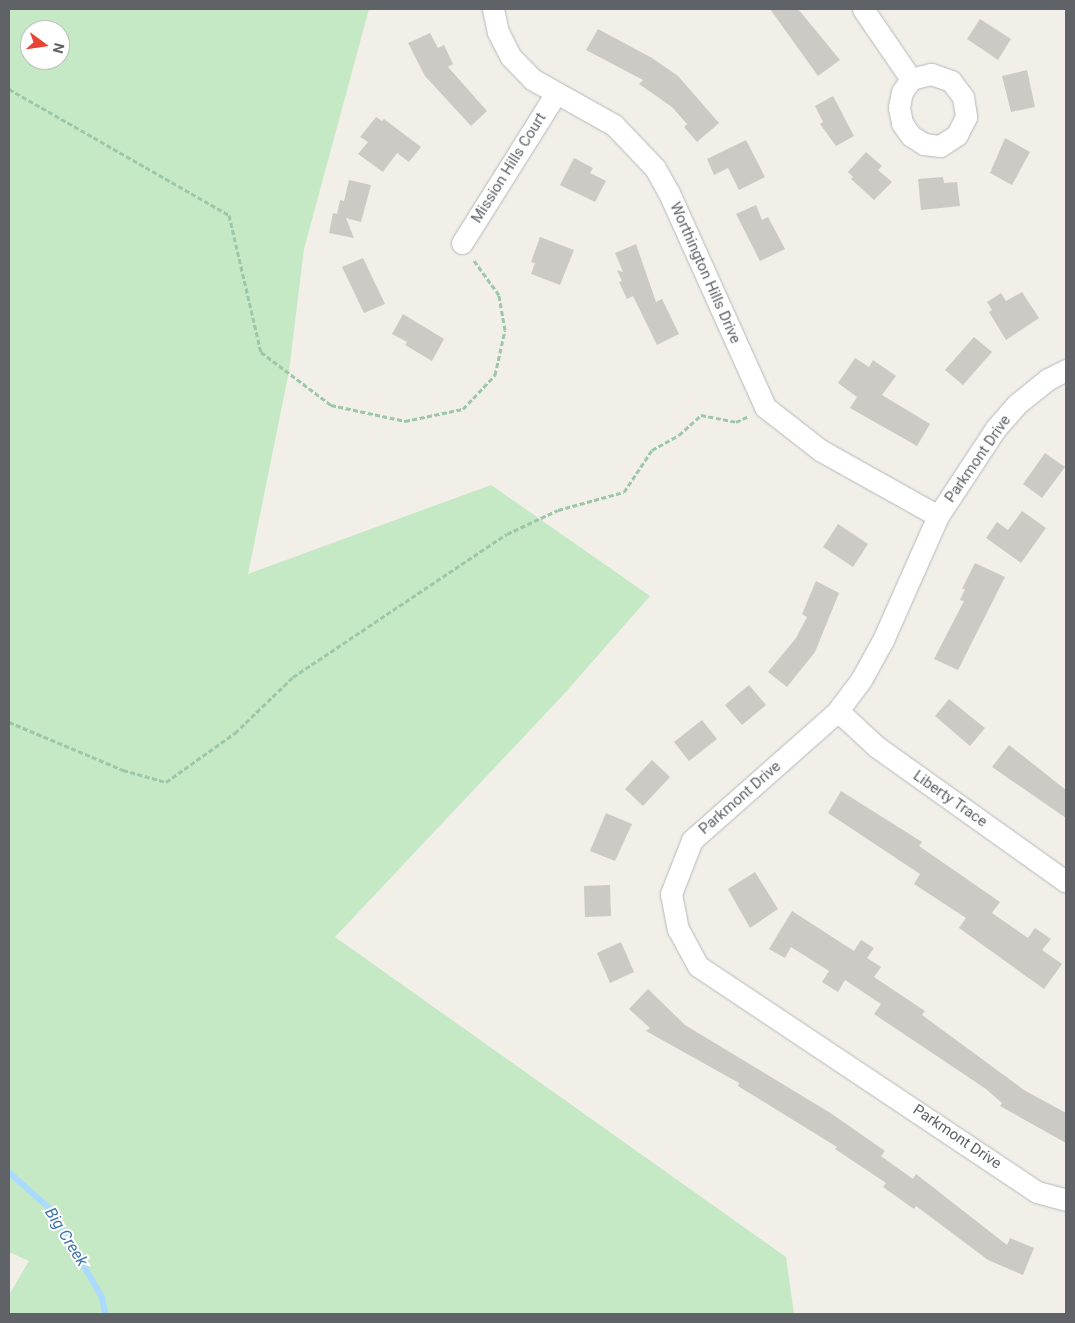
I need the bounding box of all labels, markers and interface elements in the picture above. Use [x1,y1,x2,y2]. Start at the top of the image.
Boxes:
north arrow [20,20,70,70]
text: N [50,42,68,55]
street label: Mission Hills Court [468,110,550,226]
street label: Worthington Hills Drive [666,200,744,346]
street label: Parkmont Drive [941,412,1015,506]
street label: Parkmont Drive [695,758,785,838]
street label: Liberty Trace [909,767,991,831]
street label: Parkmont Drive [909,1101,1005,1173]
water label: Big Creek [40,1204,92,1270]

